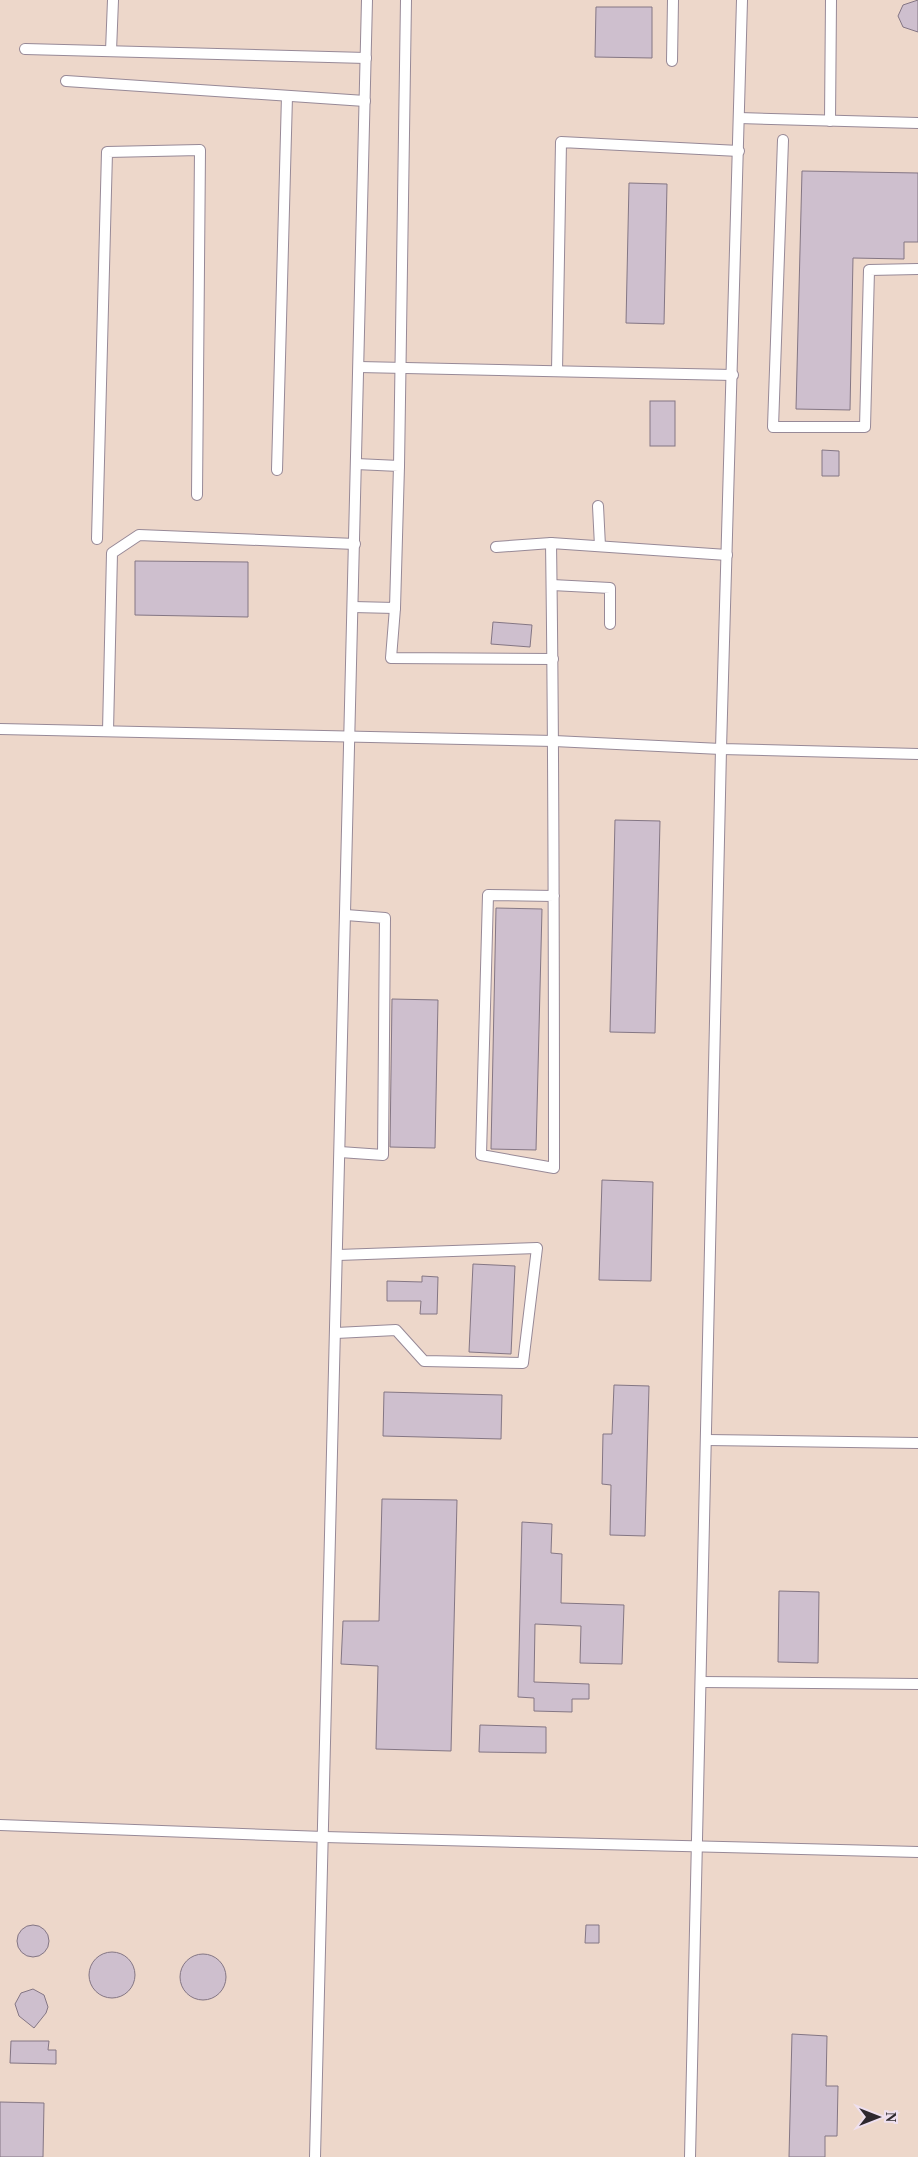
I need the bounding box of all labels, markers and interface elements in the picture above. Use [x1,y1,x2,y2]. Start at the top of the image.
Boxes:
north arrow [853,2092,903,2142]
text: N [883,2112,898,2122]

